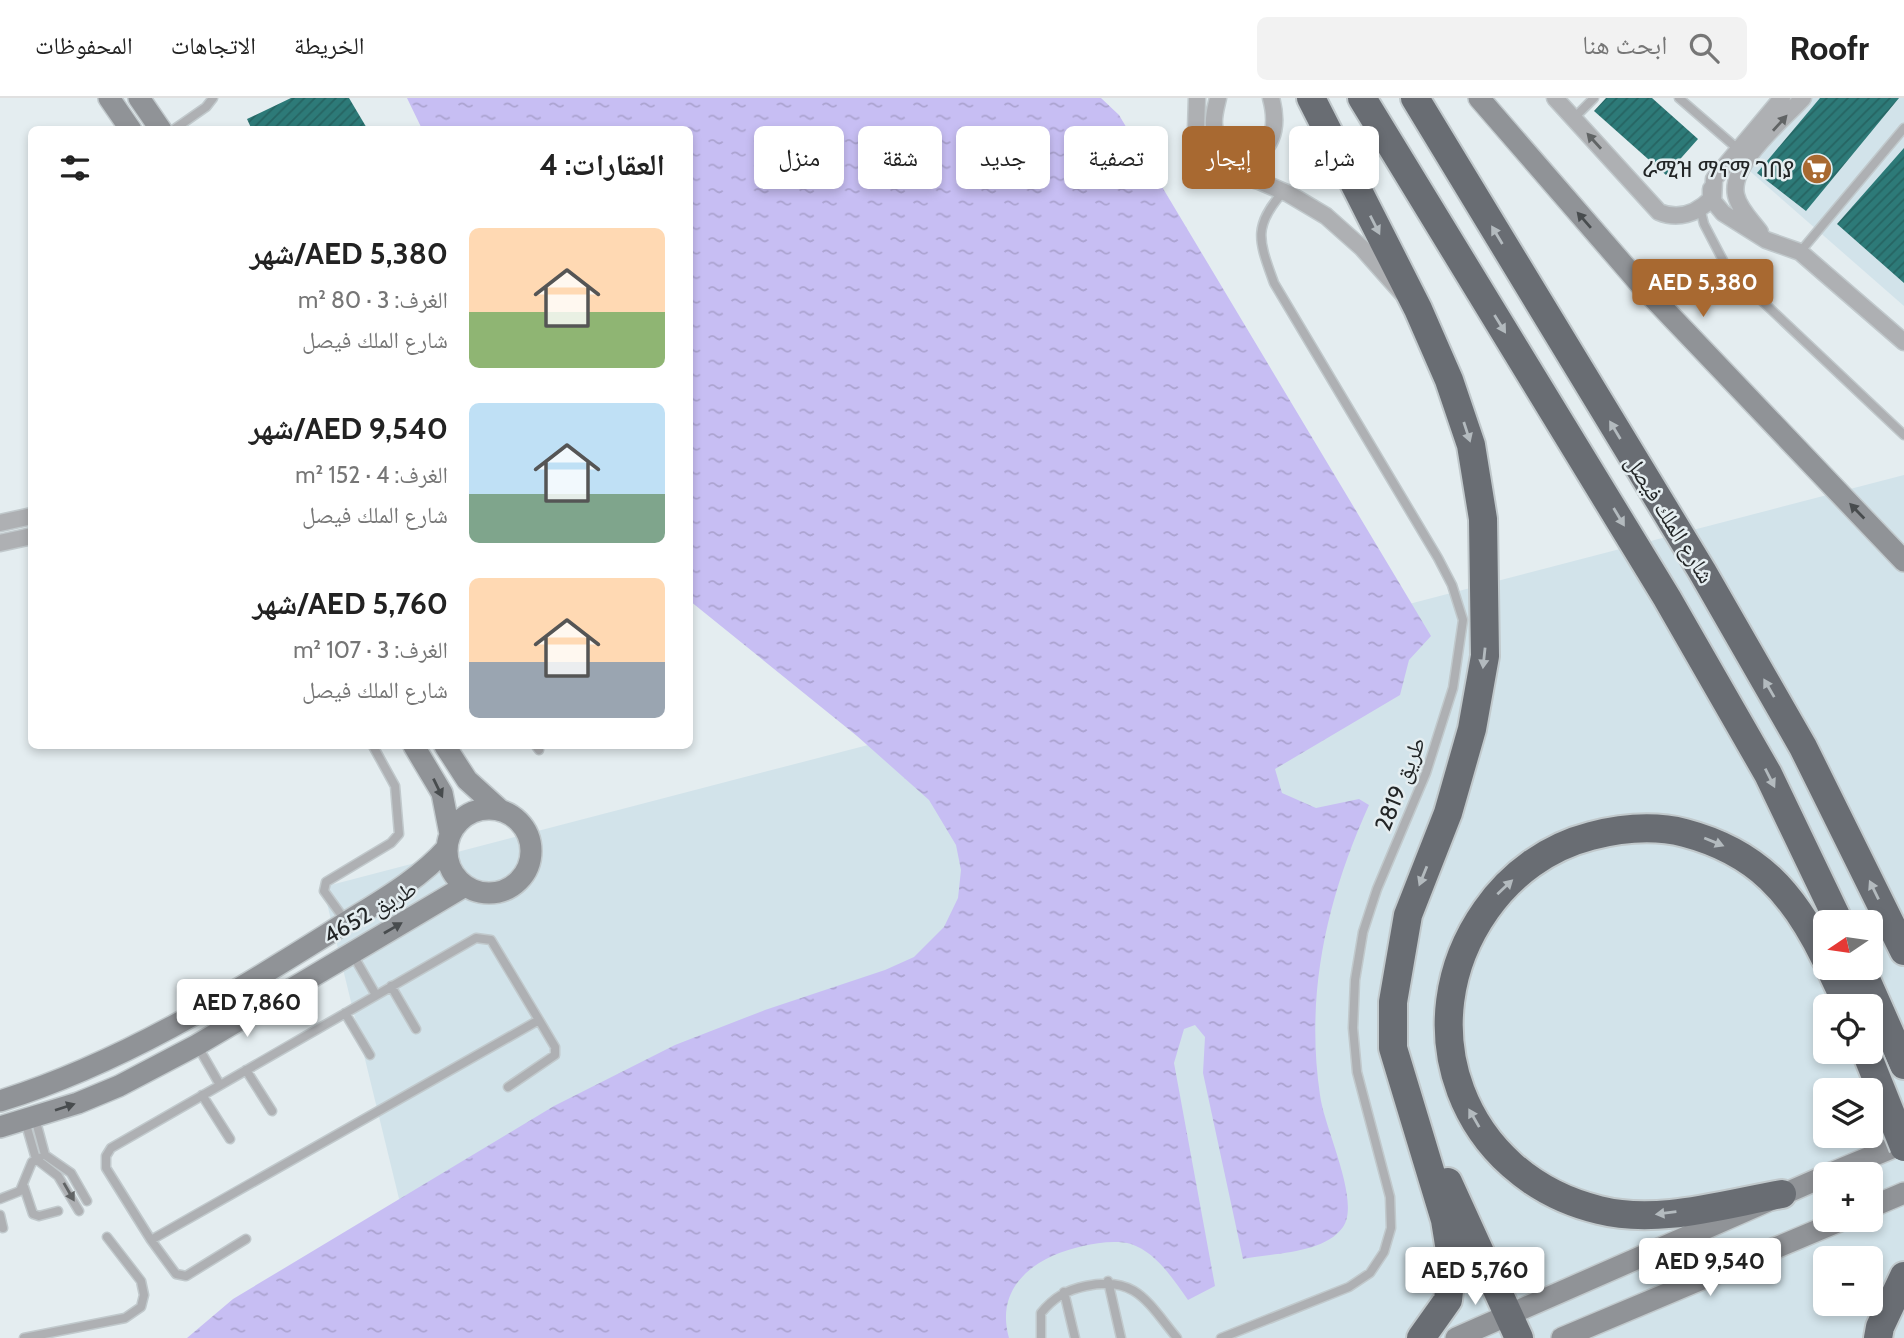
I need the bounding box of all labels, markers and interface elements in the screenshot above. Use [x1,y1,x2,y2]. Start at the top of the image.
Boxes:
search box [1257,17,1747,80]
text: Roofr [1789,28,1869,68]
text: ابحث هنا [1582,29,1667,61]
icon: search [1685,29,1723,67]
text: المحفوظات [35,31,133,60]
text: الاتجاهات [171,31,256,60]
text: الخريطة [294,31,365,60]
one-way arrow [1771,115,1787,132]
chip: منزل [754,126,844,189]
chip: شقة [858,126,942,189]
chip: جديد [956,126,1050,189]
chip: تصفية [1064,126,1168,189]
chip: إيجار [1182,126,1275,189]
chip: شراء [1289,126,1379,189]
one-way arrow [1587,133,1603,150]
text: العقارات: 4 [539,146,665,183]
icon: filters [56,149,94,187]
supermarket icon: ራሚዝ ማናማ ገበያ [1800,152,1834,186]
place label: ራሚዝ ማናማ ገበያ [1642,155,1794,183]
one-way arrow [1576,211,1592,229]
one-way arrow [1369,215,1380,235]
one-way arrow [1491,225,1503,244]
text: AED 5,380/شهر [250,235,448,272]
icon: home [525,256,609,340]
pin: AED 5,380 [1623,260,1783,319]
text: AED 5,380 [1648,268,1758,296]
text: الغرف: 3 · 80 m² [298,286,448,314]
one-way arrow [1493,314,1506,333]
text: شارع الملك فيصل [302,326,448,354]
text: AED 9,540/شهر [249,410,448,447]
one-way arrow [1608,420,1621,439]
one-way arrow [1462,422,1472,443]
icon: home [525,431,609,515]
street label: شارع الملك فيصل [1619,450,1721,589]
text: الغرف: 4 · 152 m² [295,461,448,489]
text: شارع الملك فيصل [302,501,448,529]
one-way arrow [1849,503,1865,520]
one-way arrow [1613,508,1625,527]
text: AED 5,760/شهر [253,585,448,622]
icon: home [525,606,609,690]
text: الغرف: 3 · 107 m² [293,636,448,664]
one-way arrow [1478,647,1489,669]
text: شارع الملك فيصل [302,676,448,704]
one-way arrow [1763,678,1776,697]
street label: طريق 2819 [1368,733,1432,835]
one-way arrow [1764,768,1775,788]
one-way arrow [432,777,444,798]
one-way arrow [1703,837,1724,848]
one-way arrow [1417,866,1428,887]
street label: طريق 4652 [318,874,422,950]
one-way arrow [1496,879,1514,895]
one-way arrow [1868,880,1879,900]
north arrow [1813,910,1883,980]
map controls [1813,910,1883,1316]
one-way arrow [384,922,403,934]
pin: AED 7,860 [167,979,327,1039]
text: AED 7,860 [193,988,301,1016]
button: locate [1813,994,1883,1064]
button: layers [1813,1078,1883,1148]
one-way arrow [55,1101,76,1112]
one-way arrow [1468,1109,1480,1128]
button: + [1813,1162,1883,1232]
one-way arrow [63,1183,75,1202]
one-way arrow [1655,1208,1677,1219]
pin: AED 9,540 [1630,1238,1790,1298]
button: − [1813,1246,1883,1316]
text: AED 9,540 [1655,1247,1765,1275]
pin: AED 5,760 [1395,1248,1555,1307]
text: AED 5,760 [1421,1256,1529,1284]

